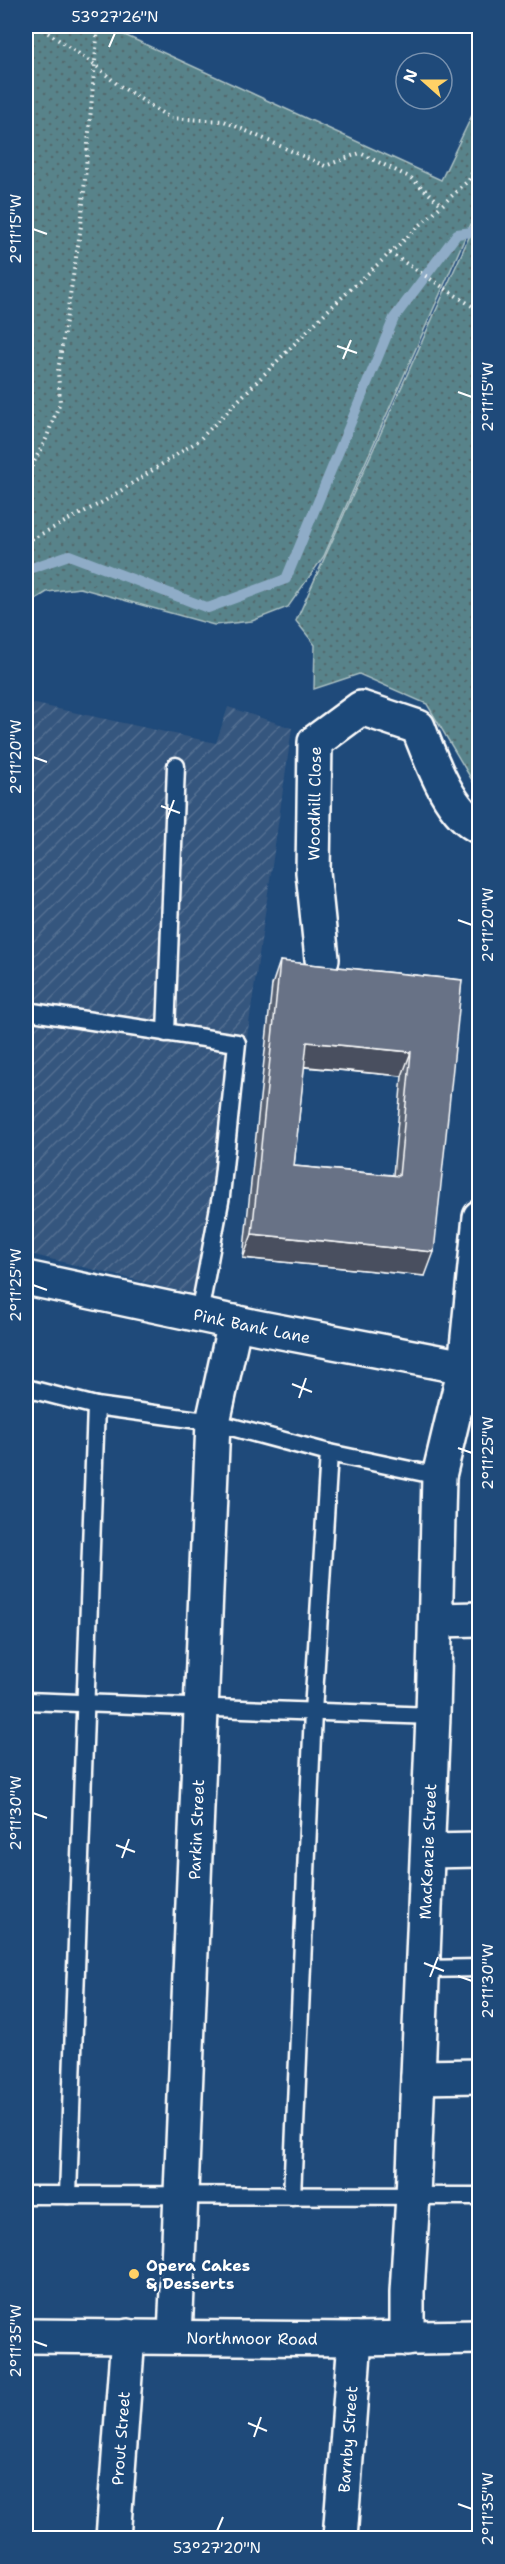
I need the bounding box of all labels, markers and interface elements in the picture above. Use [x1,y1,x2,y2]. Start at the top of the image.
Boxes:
text: 53°27'26"N [72,7,158,27]
north arrow [394,51,454,111]
text: N [398,66,423,85]
text: 2°11'15"W [6,194,26,264]
text: 2°11'15"W [478,362,498,432]
text: 2°11'20"W [6,719,26,795]
street label: Woodhill Close [303,746,325,861]
text: 2°11'20"W [478,887,498,963]
text: 2°11'25"W [6,1248,26,1322]
street label: Pink Bank Lane [192,1303,312,1348]
text: 2°11'25"W [478,1416,498,1490]
text: 2°11'30"W [6,1775,26,1851]
street label: Parkin Street [184,1779,209,1880]
street label: MacKenzie Street [414,1783,441,1920]
text: 2°11'30"W [478,1943,498,2019]
place label: Opera Cakes & Desserts [146,2255,250,2294]
marker: Opera Cakes & Desserts [127,2267,141,2281]
text: 2°11'35"W [6,2304,26,2378]
street label: Northmoor Road [186,2327,318,2349]
street label: Barnby Street [333,2385,362,2493]
street label: Prout Street [106,2391,134,2486]
text: 2°11'35"W [478,2472,498,2546]
text: 53°27'20"N [173,2538,261,2558]

